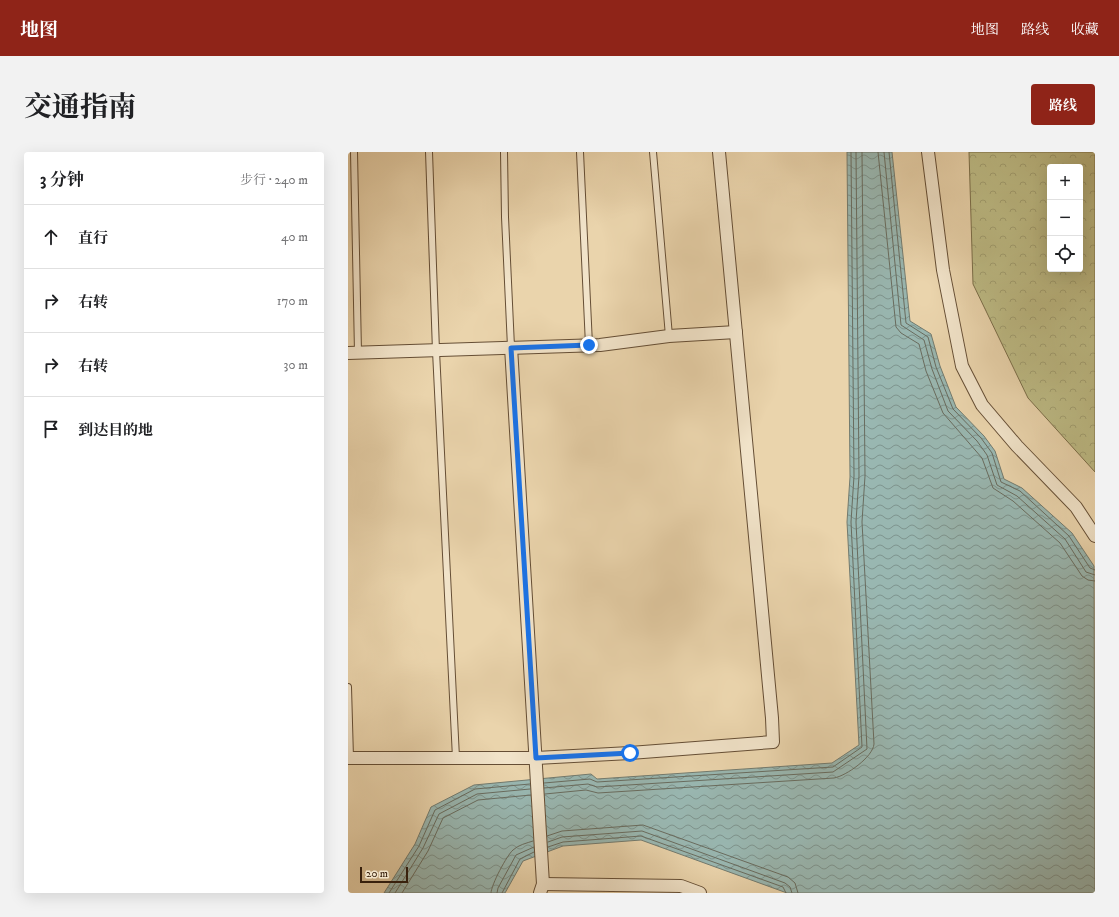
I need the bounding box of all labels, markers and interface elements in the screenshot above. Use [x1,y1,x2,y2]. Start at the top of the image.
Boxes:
text: 地图 [20,19,58,42]
text: 地图 [971,21,999,39]
text: 路线 [1021,21,1049,39]
text: 收藏 [1071,21,1099,39]
button: 路线 [1031,84,1095,125]
text: 交通指南 [24,90,136,125]
map controls [1047,164,1083,272]
button: + [1047,164,1083,200]
text: 3 分钟 [40,169,84,191]
text: 步行 · 240 m [240,172,308,188]
button: − [1047,200,1083,236]
icon: ahead [40,226,62,248]
text: 直行 [78,229,108,248]
text: 40 m [281,229,308,245]
button: locate [1047,236,1083,272]
icon: right [40,290,62,312]
text: 右转 [78,293,108,312]
text: 170 m [277,293,308,309]
route end [580,336,598,354]
icon: right [40,354,62,376]
text: 右转 [78,357,108,376]
text: 30 m [284,357,308,373]
icon: arrive [40,418,62,440]
text: 到达目的地 [78,421,153,440]
route start [621,744,639,762]
scale bar [360,865,408,884]
text: 20 m [366,867,388,881]

